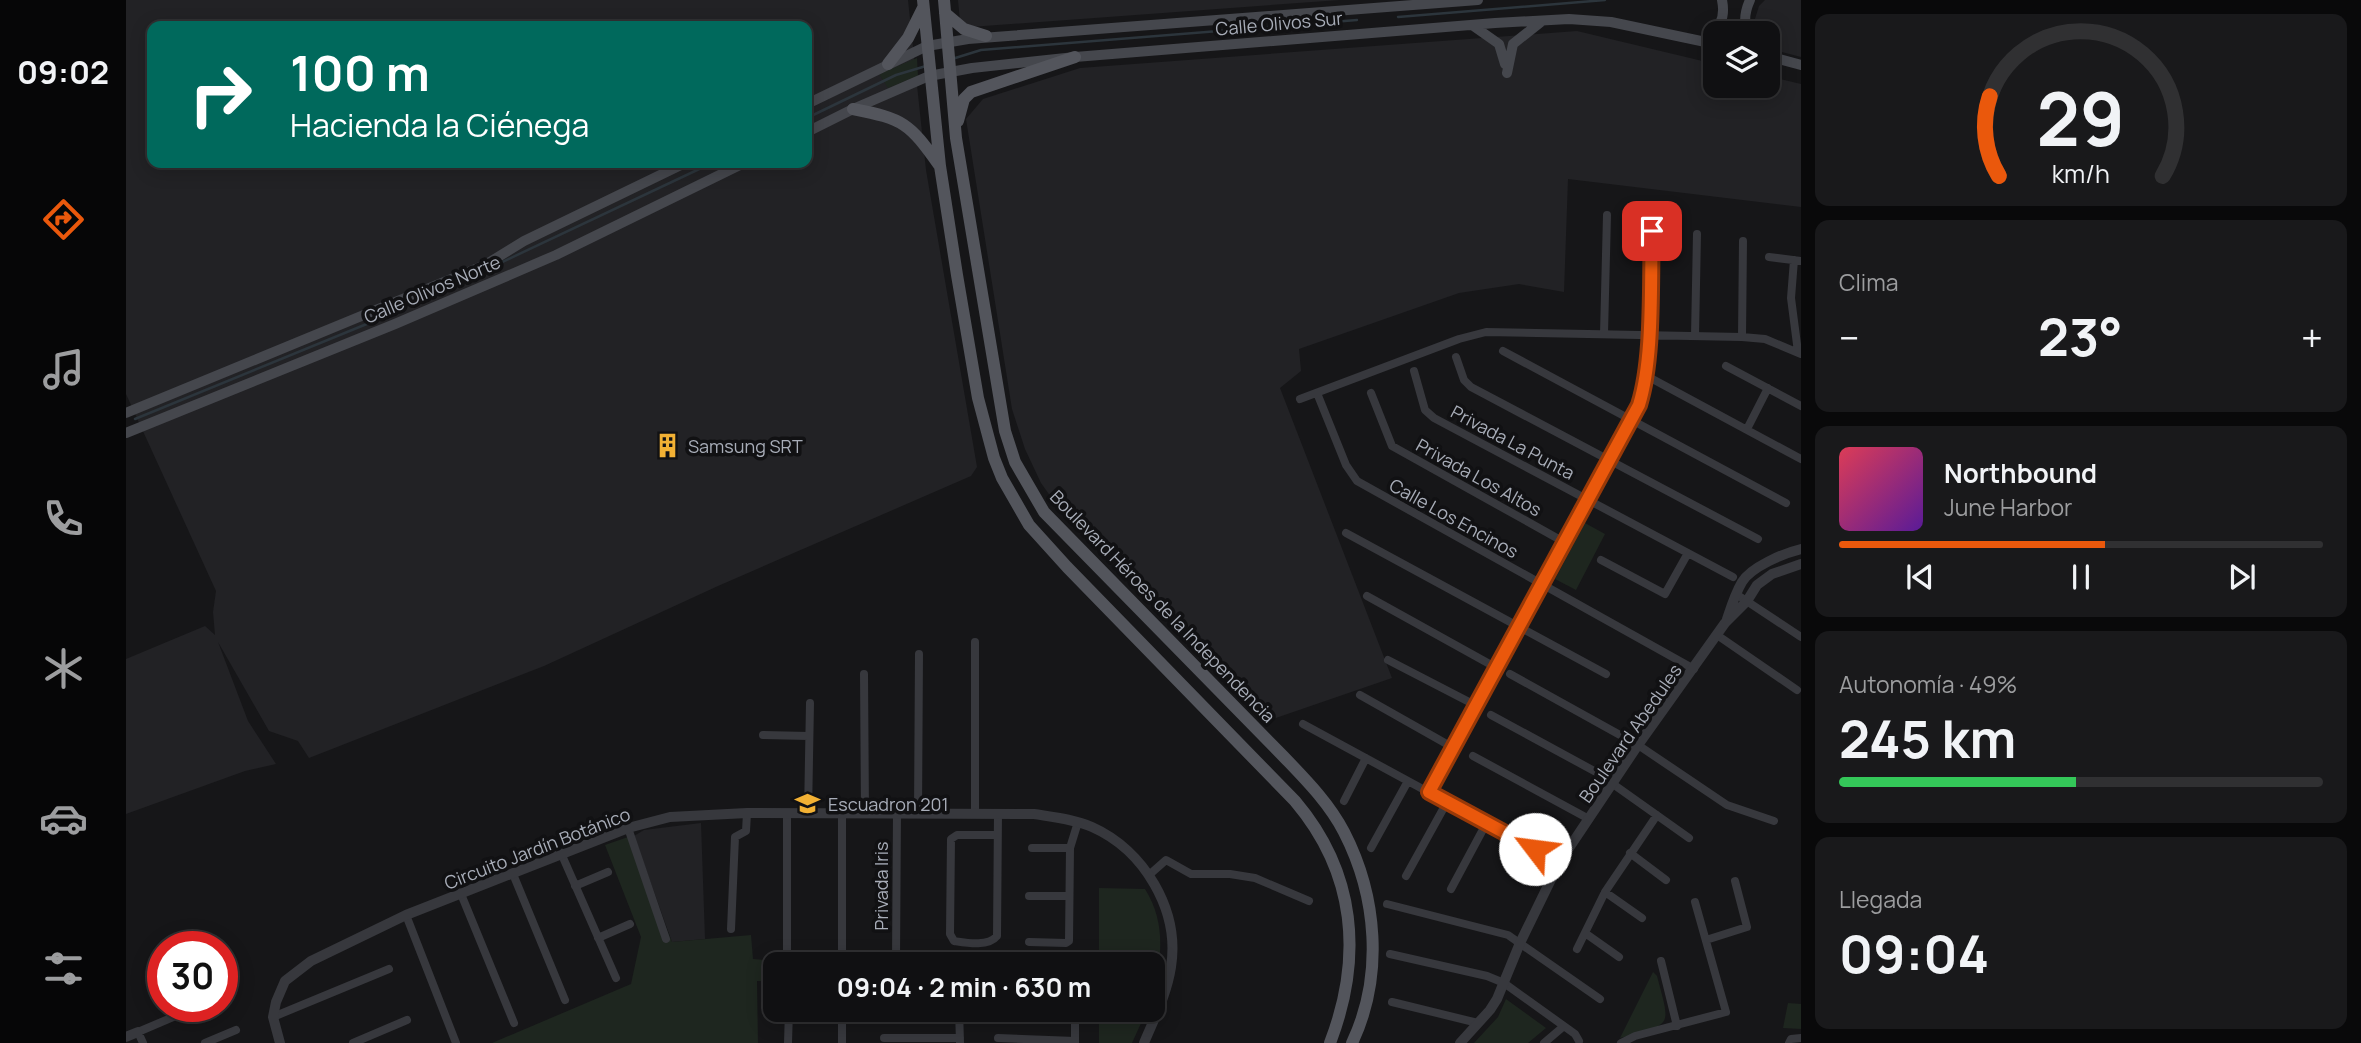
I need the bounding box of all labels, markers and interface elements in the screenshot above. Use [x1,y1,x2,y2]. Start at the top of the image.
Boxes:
street label: Calle Olivos Sur [1214,5,1344,41]
map controls [1703,21,1780,98]
button: layers [1703,21,1780,98]
text: 100 m [290,39,430,106]
icon: right [175,49,266,140]
text: 09:02 [17,50,109,94]
text: 29 [2037,68,2125,168]
text: Hacienda la Ciénega [290,103,589,147]
text: km/h [2052,156,2110,191]
icon: directions [39,195,88,244]
pin [1622,201,1682,261]
icon: arrive [1633,212,1671,250]
street label: Calle Olivos Norte [360,249,504,329]
text: Clima [1839,266,1898,298]
text: 23° [2038,301,2123,372]
text: − [1839,311,1860,363]
text: + [2301,311,2323,363]
icon: music [39,345,88,394]
street label: Privada La Punta [1447,399,1579,485]
building icon: Samsung SRT [654,432,682,460]
street label: Privada Los Altos [1412,433,1546,521]
place label: Samsung SRT [688,434,803,458]
text: Northbound [1944,455,2097,491]
street label: Calle Los Encinos [1385,473,1523,563]
street label: Boulevard Héroes de la Independencia [1045,485,1281,727]
text: June Harbor [1944,491,2072,523]
icon: phone [39,494,88,543]
icon: previous [1901,558,1939,596]
icon: pause [2062,558,2100,596]
icon: next [2223,558,2261,596]
icon: climate [39,644,88,693]
street label: Boulevard Abedules [1573,659,1687,807]
text: Autonomía · 49% [1839,668,2017,700]
text: 245 km [1839,703,2016,774]
school or university icon: Escuadron 201 [794,790,822,818]
place label: Escuadron 201 [828,792,949,816]
icon: car [39,794,88,843]
street label: Circuito Jardín Botánico [441,801,633,895]
position arrow [1498,812,1572,886]
street label: Privada Iris [869,842,893,930]
text: Llegada [1839,883,1922,915]
text: 09:04 [1839,918,1989,989]
speed limit sign: 30 [147,931,238,1022]
icon: filters [39,944,88,993]
text: 09:04 · 2 min · 630 m [837,969,1091,1005]

